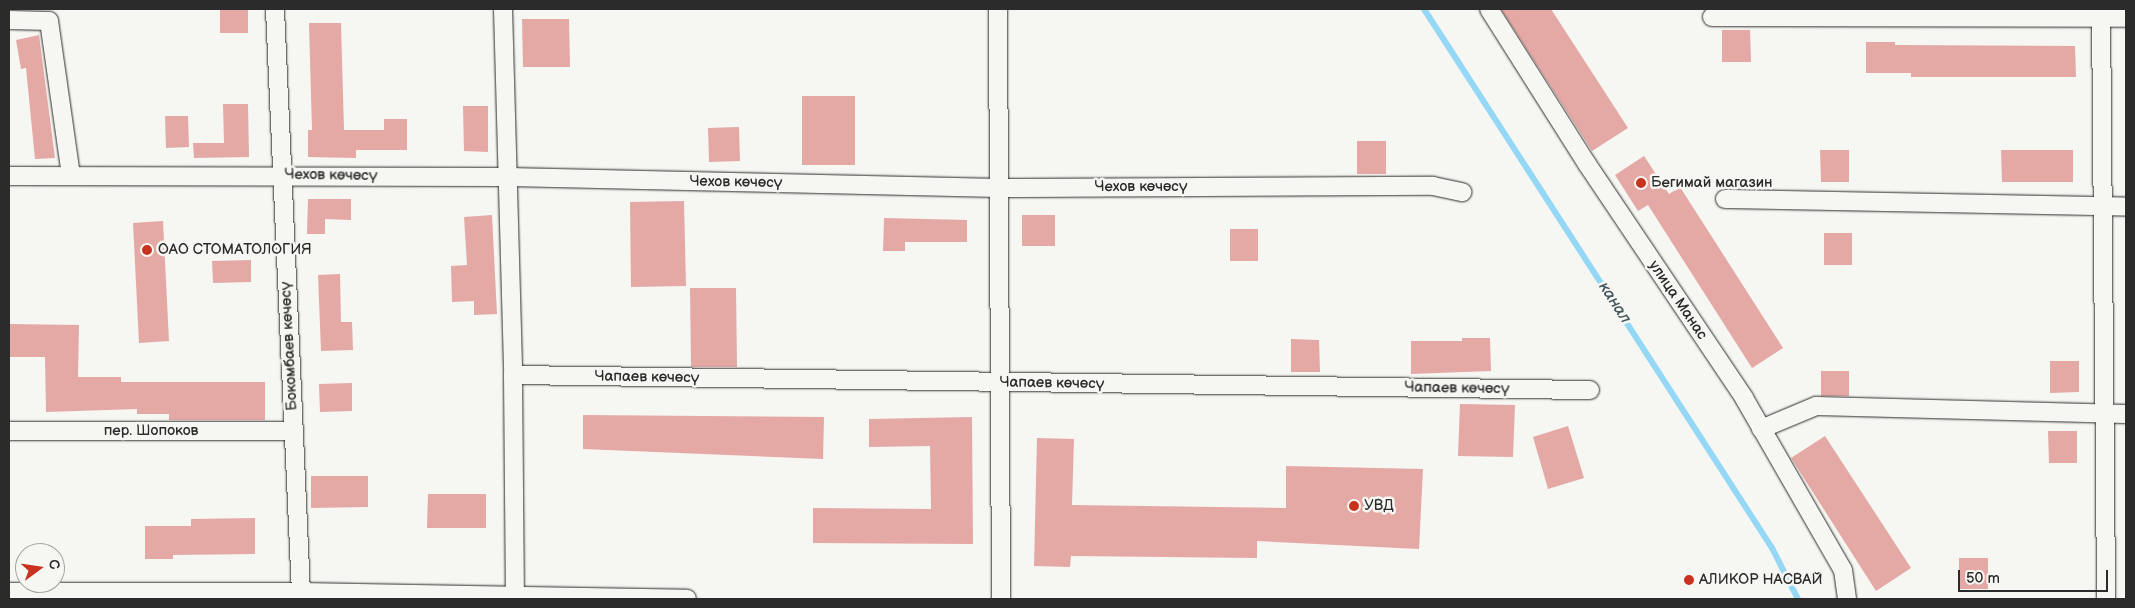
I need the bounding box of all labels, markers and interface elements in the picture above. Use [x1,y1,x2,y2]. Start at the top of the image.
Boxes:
street label: Чехов көчөсү [284,165,378,185]
street label: Чехов көчөсү [689,172,783,192]
place label: Бегимай магазин [1651,174,1773,192]
marker: Бегимай магазин [1635,177,1647,189]
street label: Чехов көчөсү [1094,178,1188,196]
place label: ОАО СТОМАТОЛОГИЯ [158,241,312,259]
marker: ОАО СТОМАТОЛОГИЯ [140,243,154,257]
street label: улица Манас [1645,257,1711,343]
water label: канал [1594,279,1634,327]
street label: Бокомбаев көчөсү [277,281,301,411]
street label: Чапаев көчөсү [594,367,700,387]
street label: Чапаев көчөсү [999,373,1105,393]
street label: Чапаев көчөсү [1404,378,1510,398]
street label: пер. Шопоков [104,422,198,440]
place label: УВД [1364,497,1394,515]
marker: УВД [1348,500,1360,512]
north arrow [15,543,65,593]
text: С [45,558,63,571]
scale bar [1960,560,2110,592]
text: 50 m [1966,569,2000,588]
place label: АЛИКОР НАСВАЙ [1699,571,1823,589]
marker: АЛИКОР НАСВАЙ [1683,574,1695,586]

